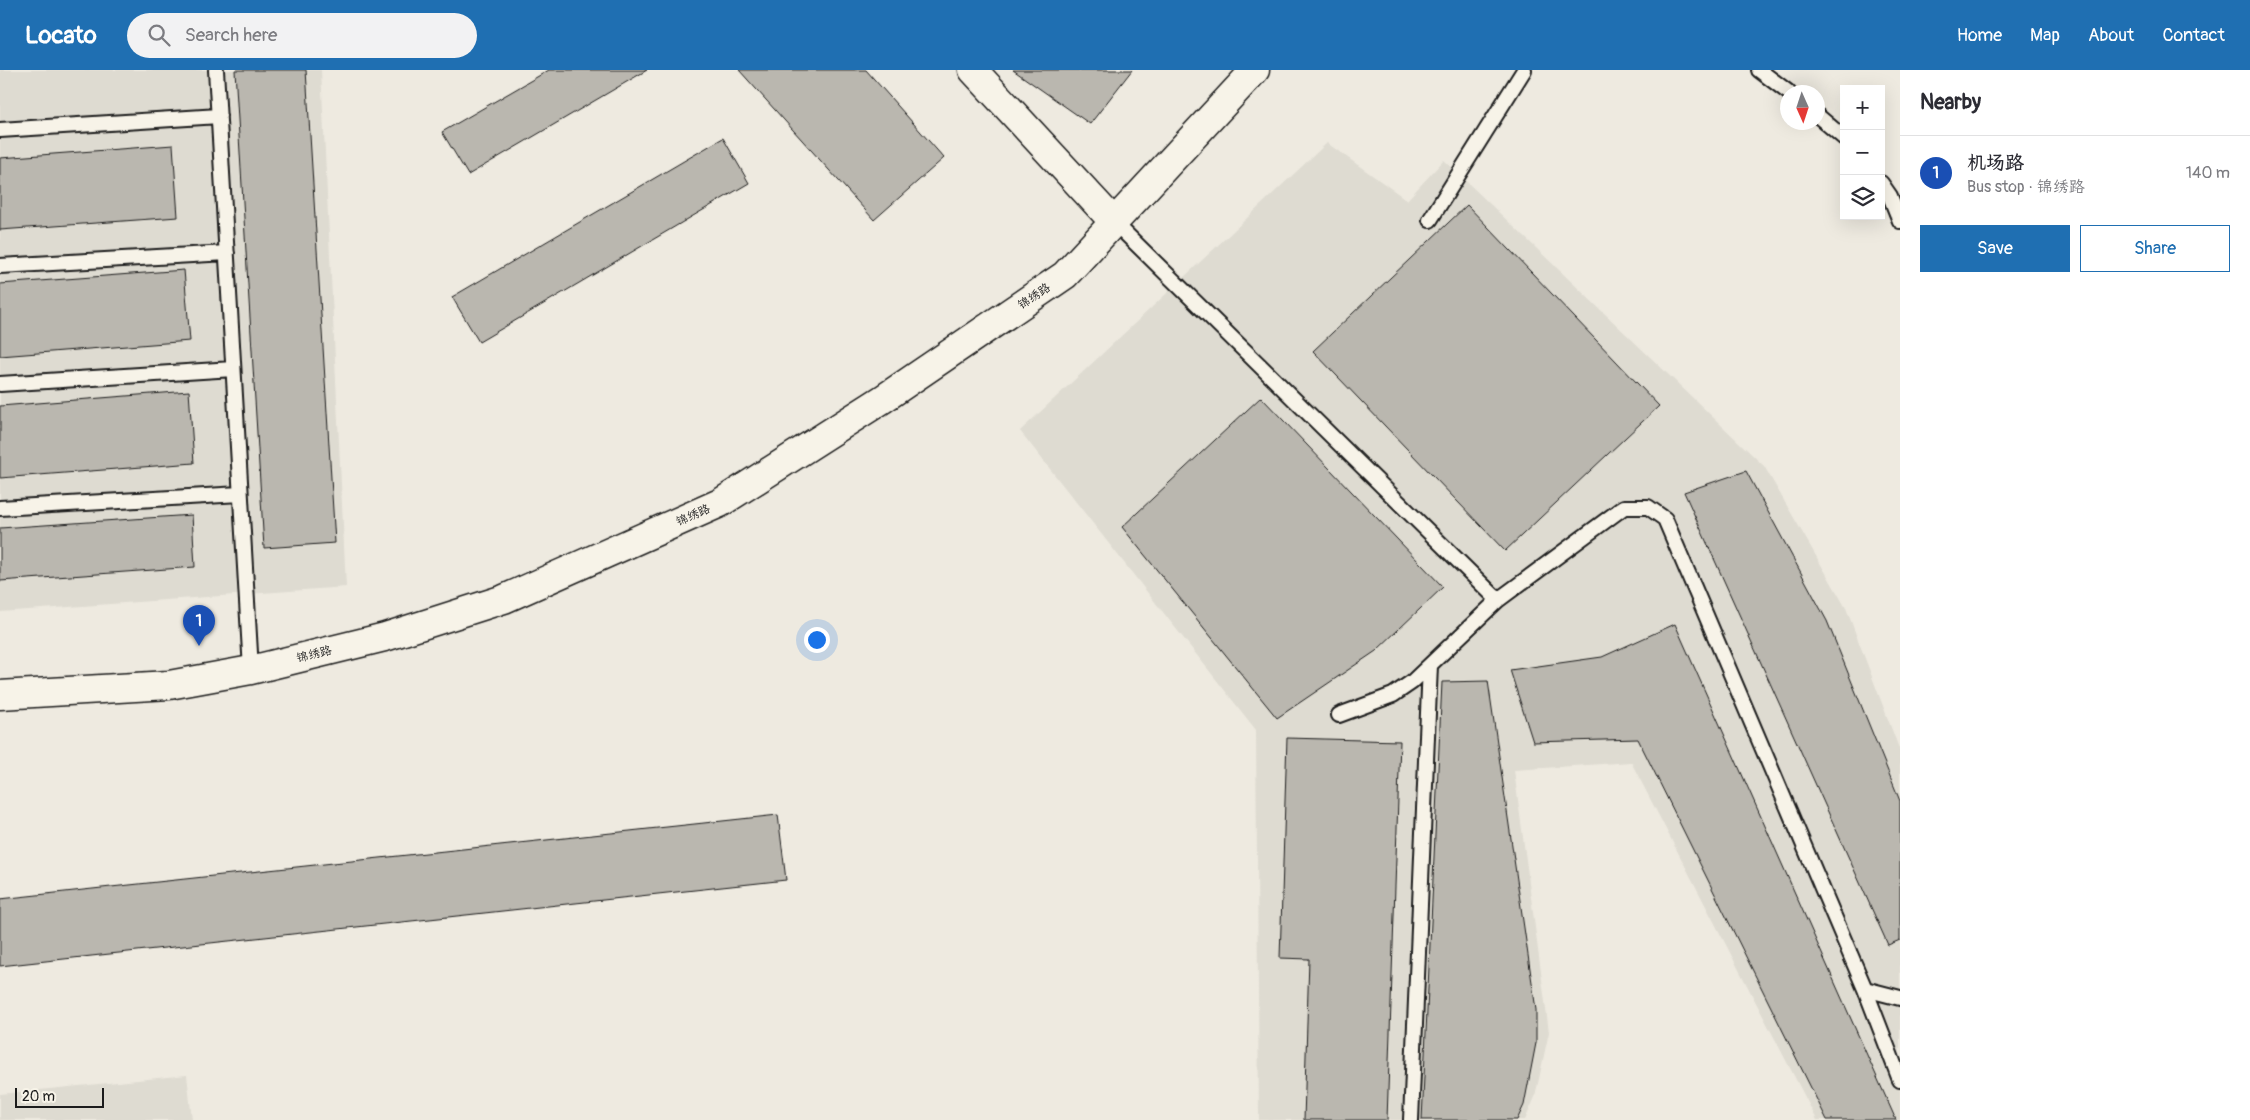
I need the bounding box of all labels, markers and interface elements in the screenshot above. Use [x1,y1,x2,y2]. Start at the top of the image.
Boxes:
search box [127,13,477,58]
text: Locato [25,21,97,50]
icon: search [145,21,173,49]
text: Search here [185,23,277,47]
text: Home [1957,24,2002,47]
text: Map [2030,24,2060,47]
text: About [2088,24,2134,47]
text: Contact [2162,24,2225,47]
north arrow [1780,85,1825,130]
map controls [1840,85,1885,220]
button: + [1840,85,1885,130]
text: Nearby [1920,89,1981,116]
button: − [1840,130,1885,175]
text: 机场路 [1967,151,2024,175]
text: 1 [1933,163,1939,183]
text: 140 m [2186,163,2230,183]
button: layers [1840,175,1885,220]
text: Bus stop · 锦绣路 [1967,177,2085,197]
button: Save [1920,225,2070,272]
button: Share [2080,225,2230,272]
street label: 锦绣路 [1015,280,1053,313]
street label: 锦绣路 [674,501,713,530]
pin: 1 [183,605,215,646]
your location [804,627,830,653]
street label: 锦绣路 [295,643,333,666]
scale bar [15,1085,104,1108]
text: 20 m [22,1088,55,1105]

